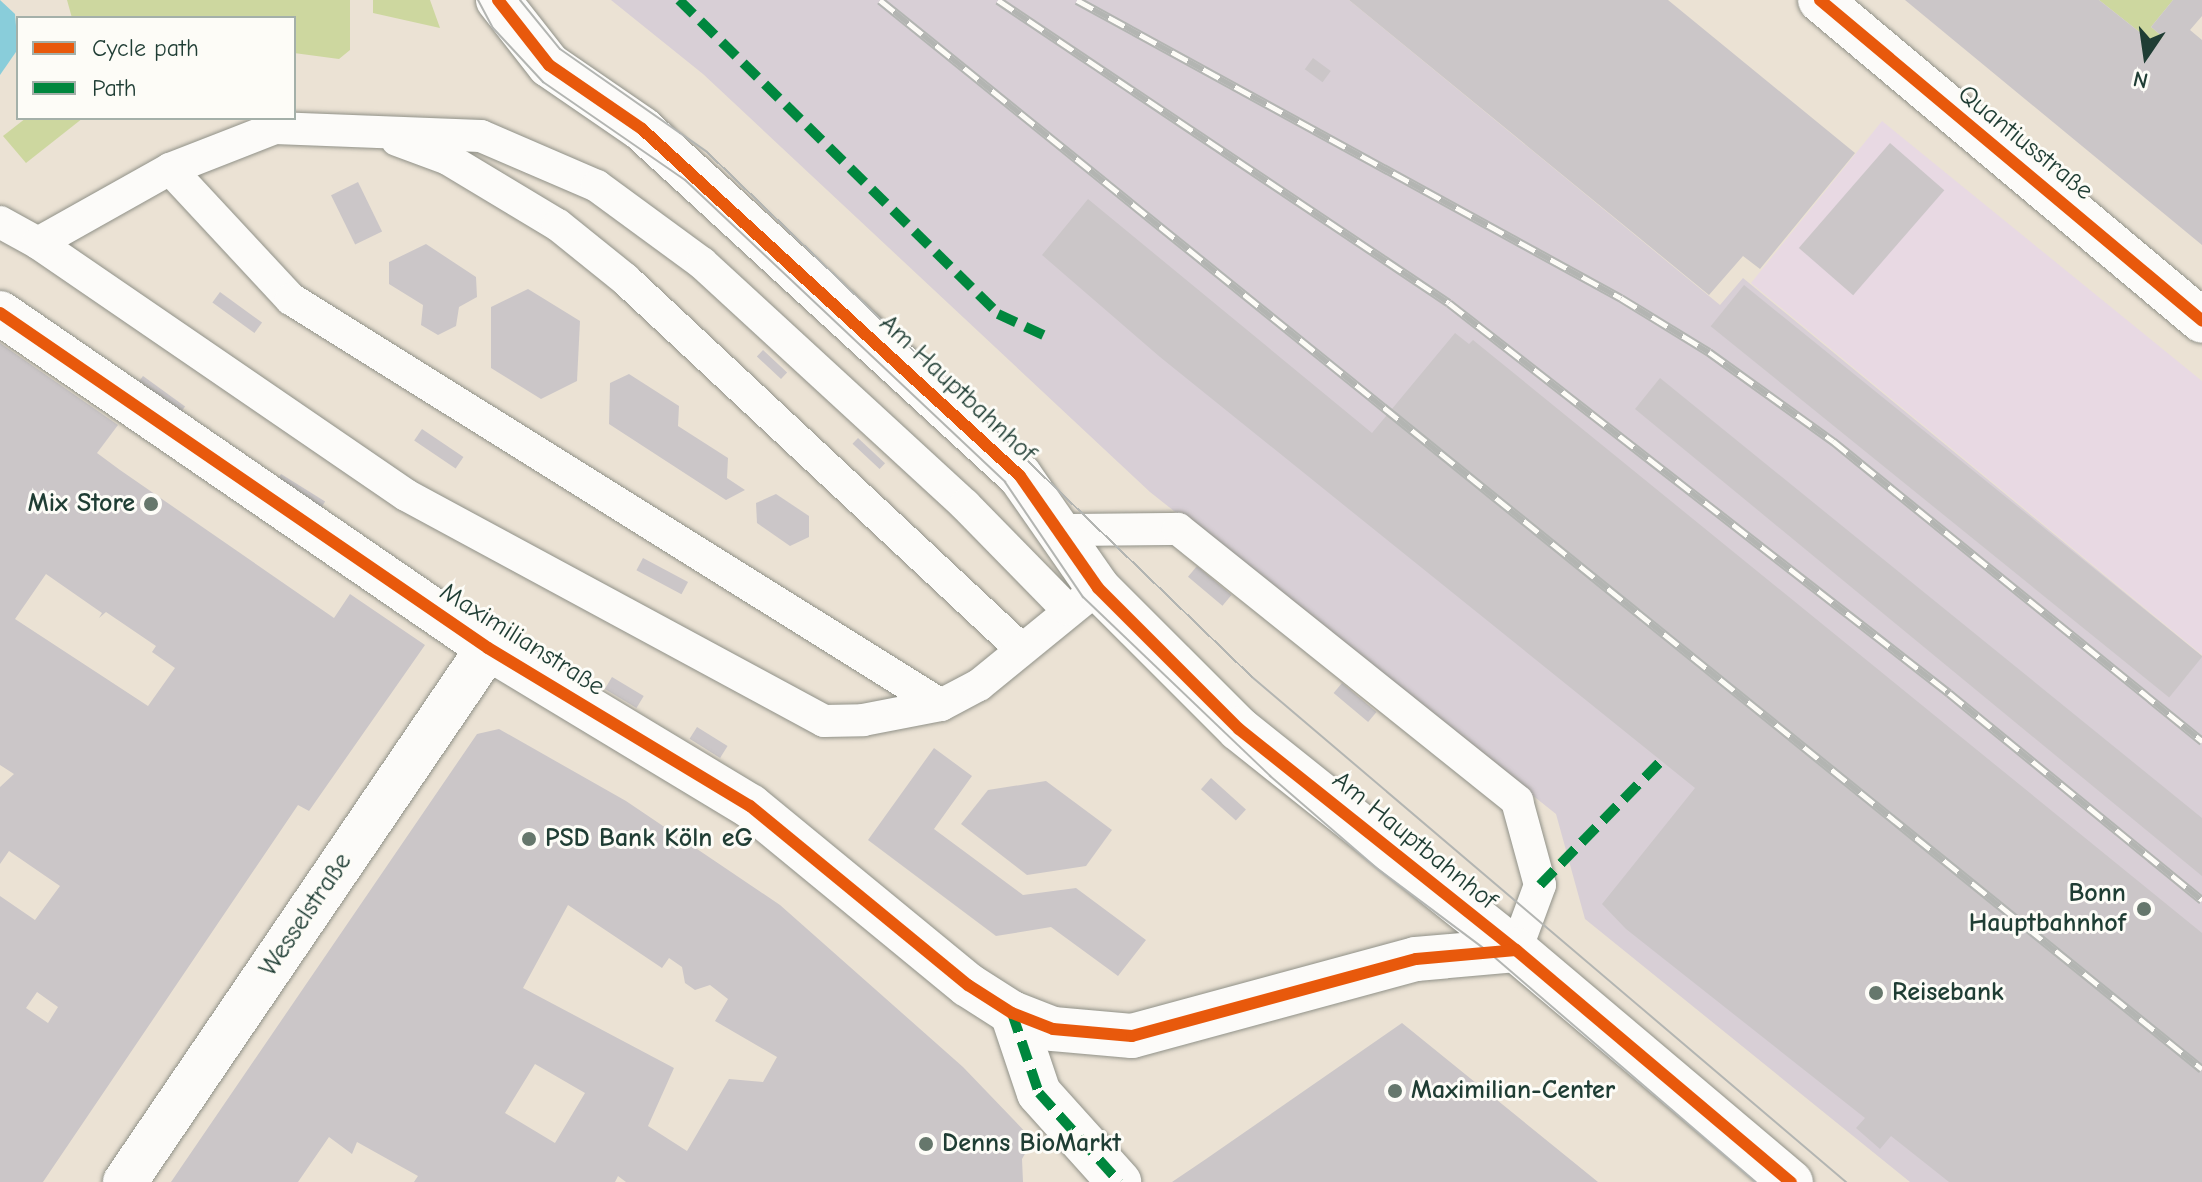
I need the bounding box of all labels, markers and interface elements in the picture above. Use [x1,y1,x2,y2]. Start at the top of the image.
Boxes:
legend [16,16,296,120]
north arrow [2106,16,2186,96]
text: Cycle path [92,34,199,62]
text: N [2131,65,2151,94]
text: Path [92,74,137,102]
street label: Quantiusstraße [1951,79,2099,207]
street label: Am Hauptbahnhof [872,309,1042,469]
place label: Mix Store [28,488,135,520]
marker: Mix Store [142,495,160,513]
street label: Maximilianstraße [434,577,610,703]
street label: Am Hauptbahnhof [1326,765,1502,917]
place label: PSD Bank Köln eG [545,823,753,855]
marker: PSD Bank Köln eG [520,830,538,848]
street label: Wesselstraße [253,847,359,983]
place label: Bonn Hauptbahnhof [1969,878,2126,940]
marker: Bonn Hauptbahnhof [2133,898,2155,920]
place label: Reisebank [1892,977,2004,1009]
marker: Reisebank [1867,984,1885,1002]
place label: Maximilian-Center [1411,1075,1615,1107]
marker: Maximilian-Center [1386,1082,1404,1100]
place label: Denns BioMarkt [942,1128,1121,1160]
marker: Denns BioMarkt [917,1135,935,1153]

